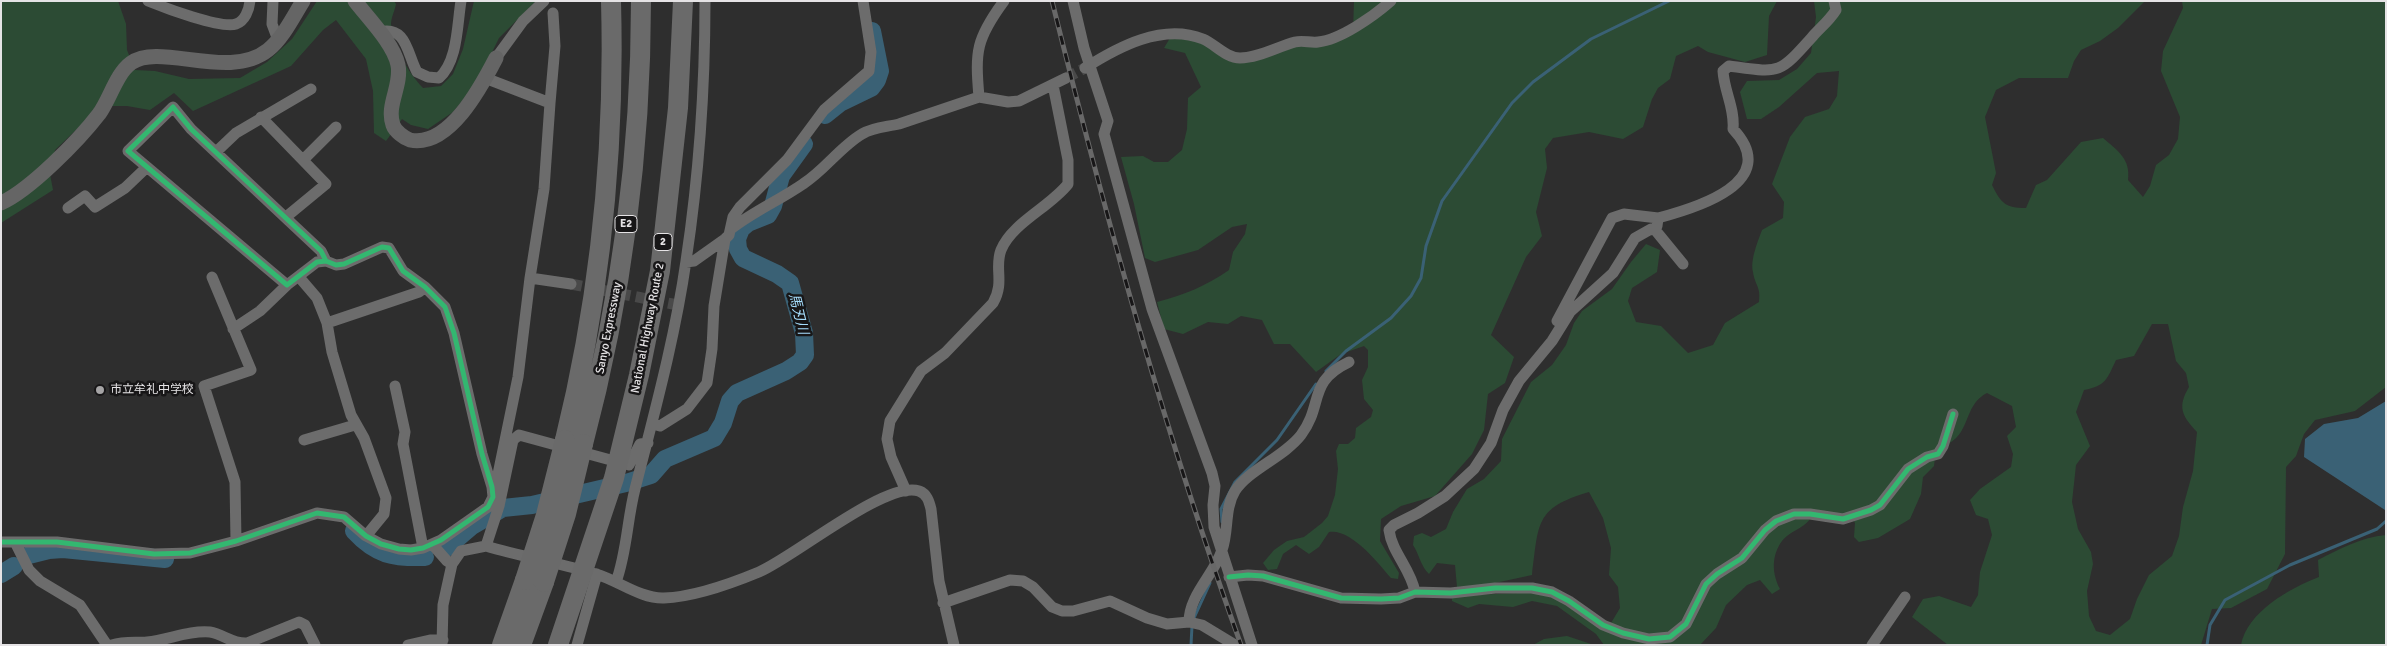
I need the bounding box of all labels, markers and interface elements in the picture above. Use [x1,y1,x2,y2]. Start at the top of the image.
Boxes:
road number: E2 [615,215,637,232]
road number: 2 [654,233,672,250]
street label: National Highway Route 2 [628,262,668,394]
street label: Sanyo Expressway [593,281,625,375]
water label: 馬刃川 [785,292,811,336]
place label: 市立牟礼中学校 [110,383,194,397]
marker: 市立牟礼中学校 [94,384,106,396]

